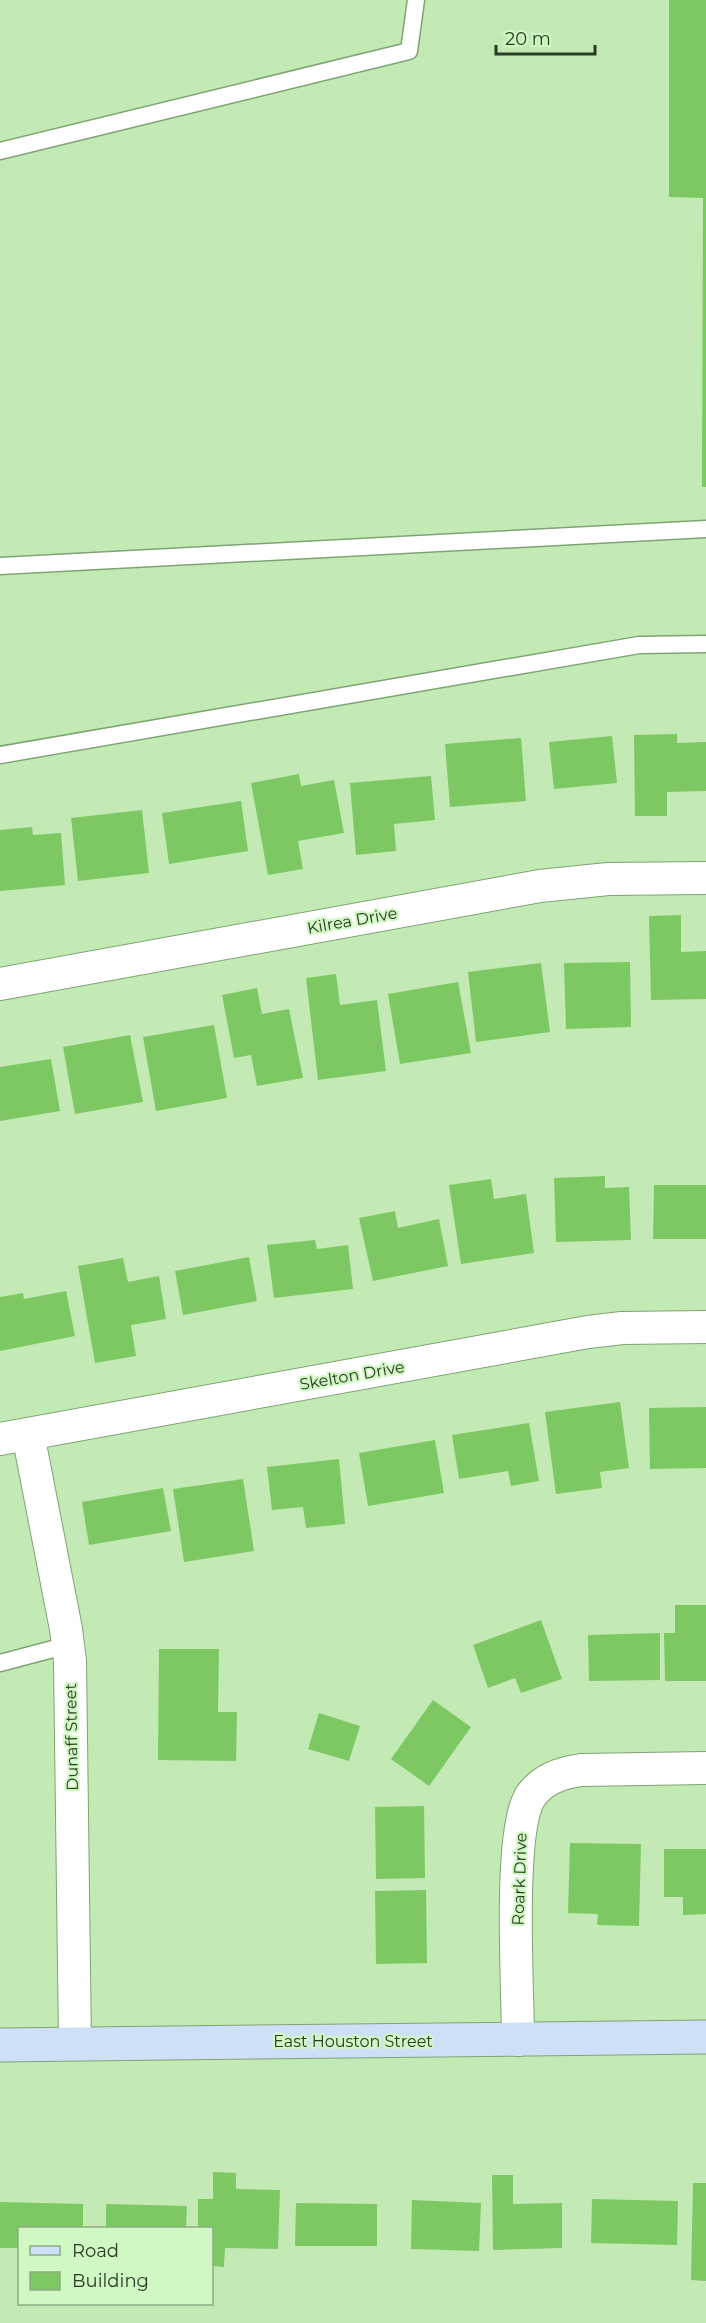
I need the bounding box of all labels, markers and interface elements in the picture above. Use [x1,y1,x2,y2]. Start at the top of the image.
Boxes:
scale bar [496,18,595,56]
text: 20 m [505,28,551,50]
street label: Kilrea Drive [306,903,399,938]
street label: Skelton Drive [298,1357,406,1394]
street label: Dunaff Street [61,1682,82,1791]
street label: Roark Drive [508,1832,531,1926]
street label: East Houston Street [273,2032,433,2051]
legend [18,2227,213,2305]
text: Road [72,2240,119,2262]
text: Building [72,2270,149,2292]

